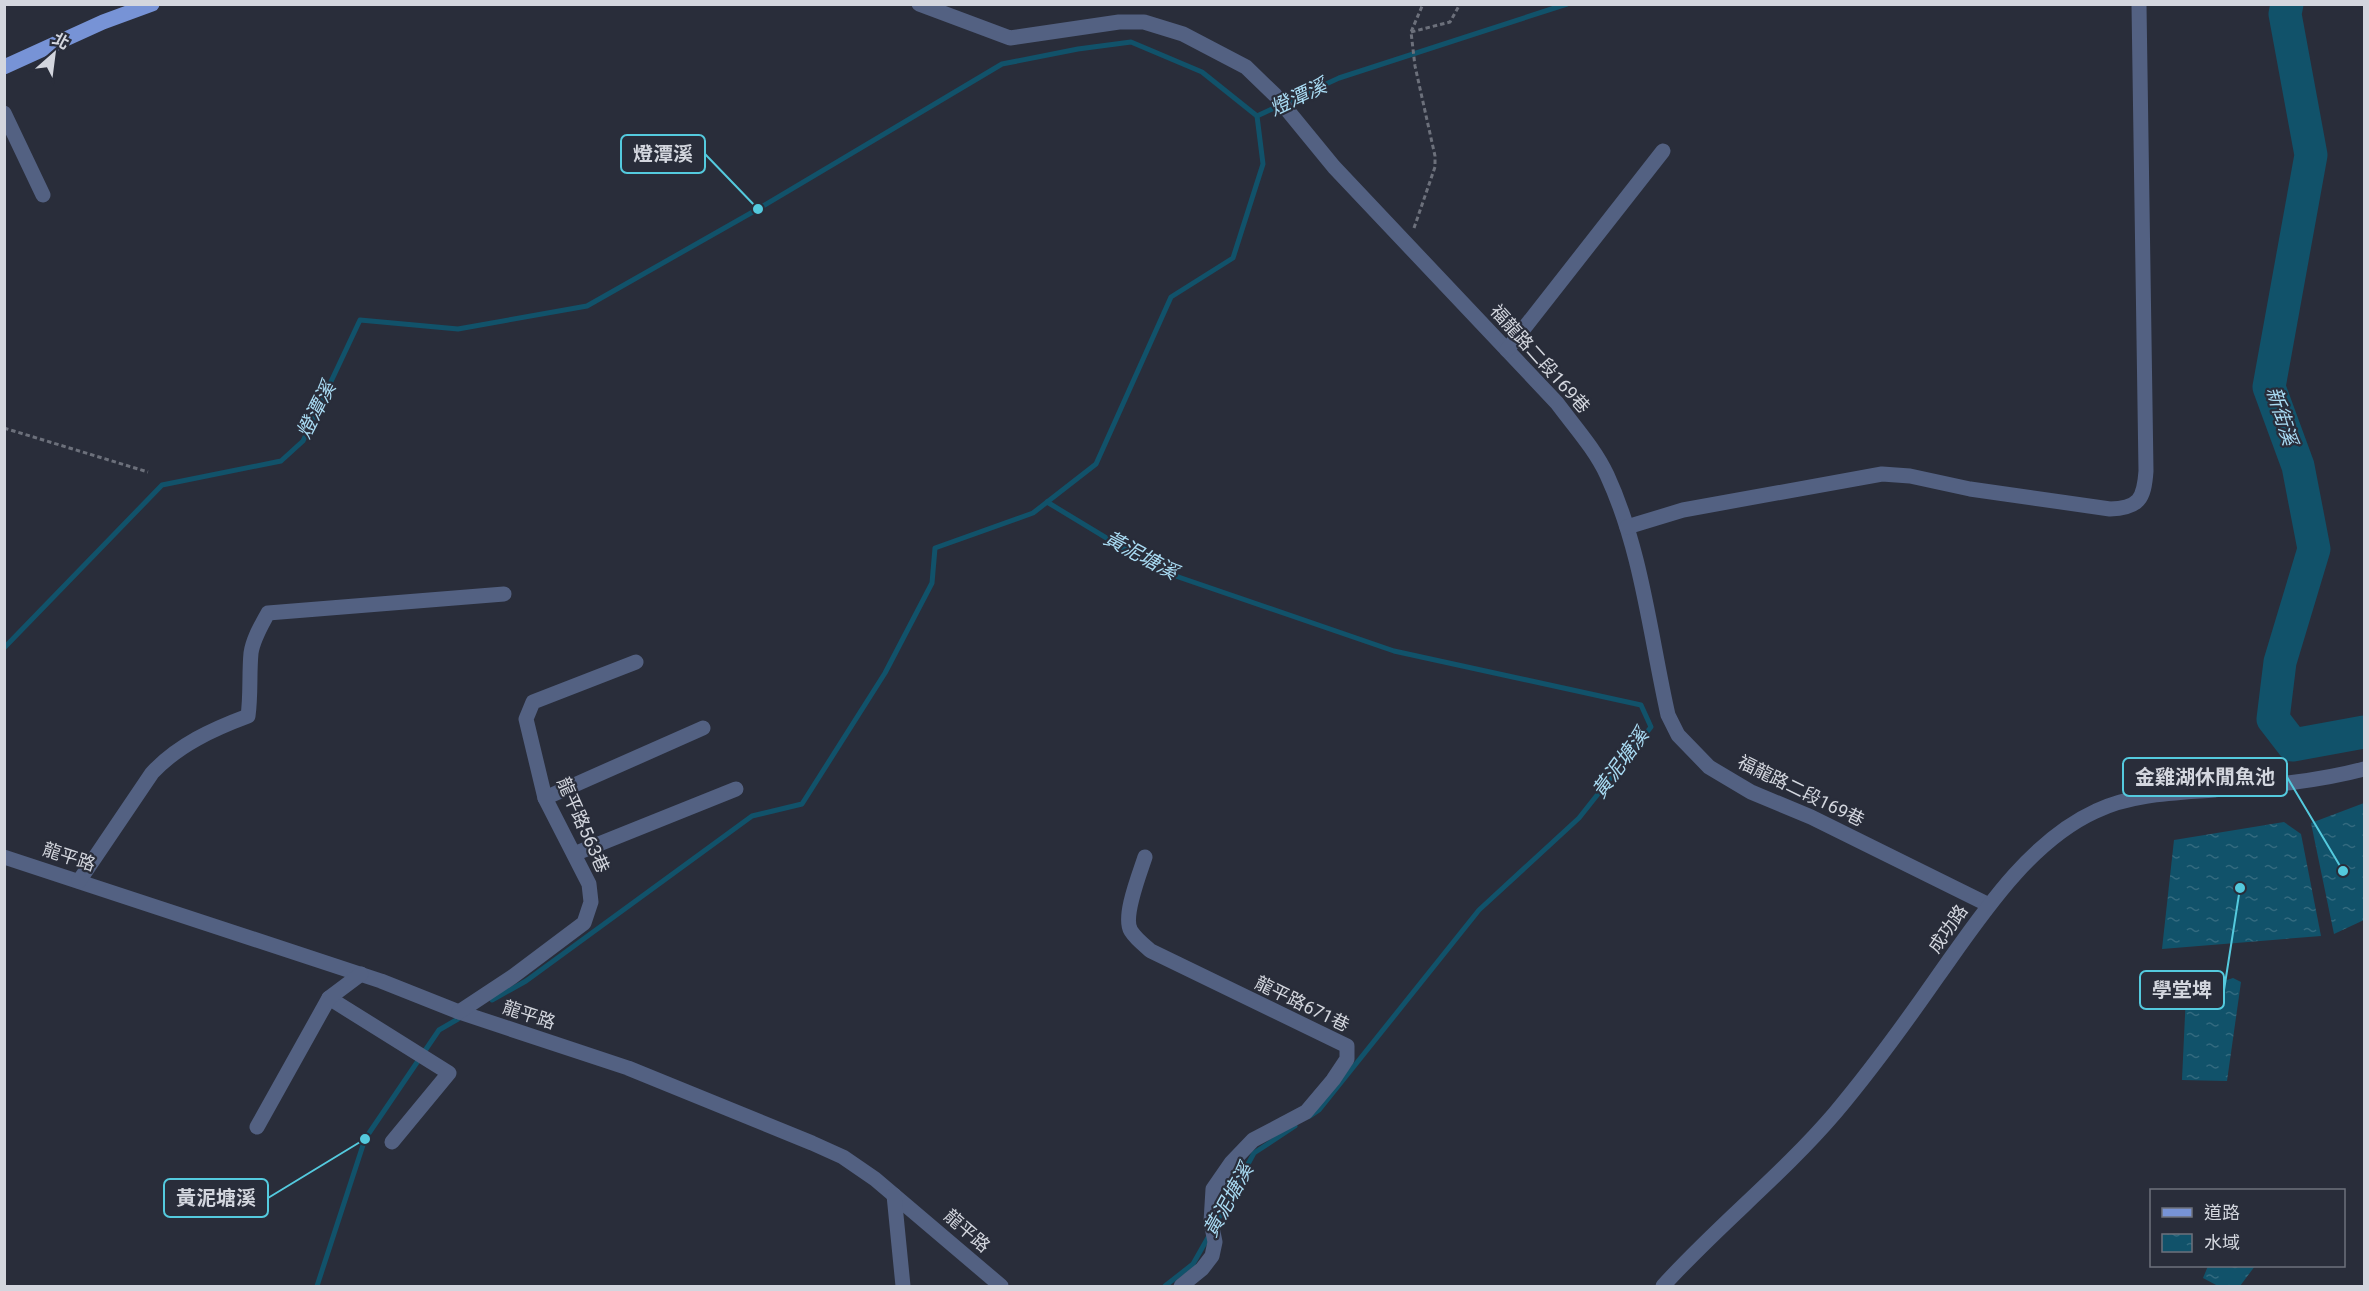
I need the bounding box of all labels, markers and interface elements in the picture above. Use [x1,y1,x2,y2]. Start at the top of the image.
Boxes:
north arrow [24,24,84,84]
text: 北 [49,29,72,53]
water label: 燈潭溪 [1266,72,1333,121]
callout: 燈潭溪 [621,135,705,173]
text: 燈潭溪 [633,142,693,166]
street label: 福龍路二段169巷 [1486,300,1594,417]
water label: 燈潭溪 [292,375,342,442]
water label: 新街溪 [2262,384,2303,451]
water label: 黃泥塘溪 [1100,526,1185,586]
water label: 黃泥塘溪 [1587,721,1655,802]
street label: 福龍路二段169巷 [1734,751,1868,830]
callout: 金雞湖休閒魚池 [2123,758,2287,796]
text: 金雞湖休閒魚池 [2135,765,2275,789]
street label: 龍平路563巷 [553,774,614,876]
street label: 龍平路 [40,838,98,875]
street label: 成功路 [1924,901,1972,957]
callout: 學堂埤 [2140,971,2224,1009]
street label: 龍平路671巷 [1252,972,1353,1035]
text: 學堂埤 [2152,978,2212,1002]
street label: 龍平路 [500,996,558,1033]
water label: 黃泥塘溪 [1198,1157,1259,1241]
callout: 黃泥塘溪 [164,1179,268,1217]
text: 黃泥塘溪 [176,1186,256,1210]
legend [2150,1189,2345,1267]
text: 道路 [2204,1202,2240,1223]
street label: 龍平路 [940,1205,995,1256]
text: 水域 [2204,1232,2240,1253]

